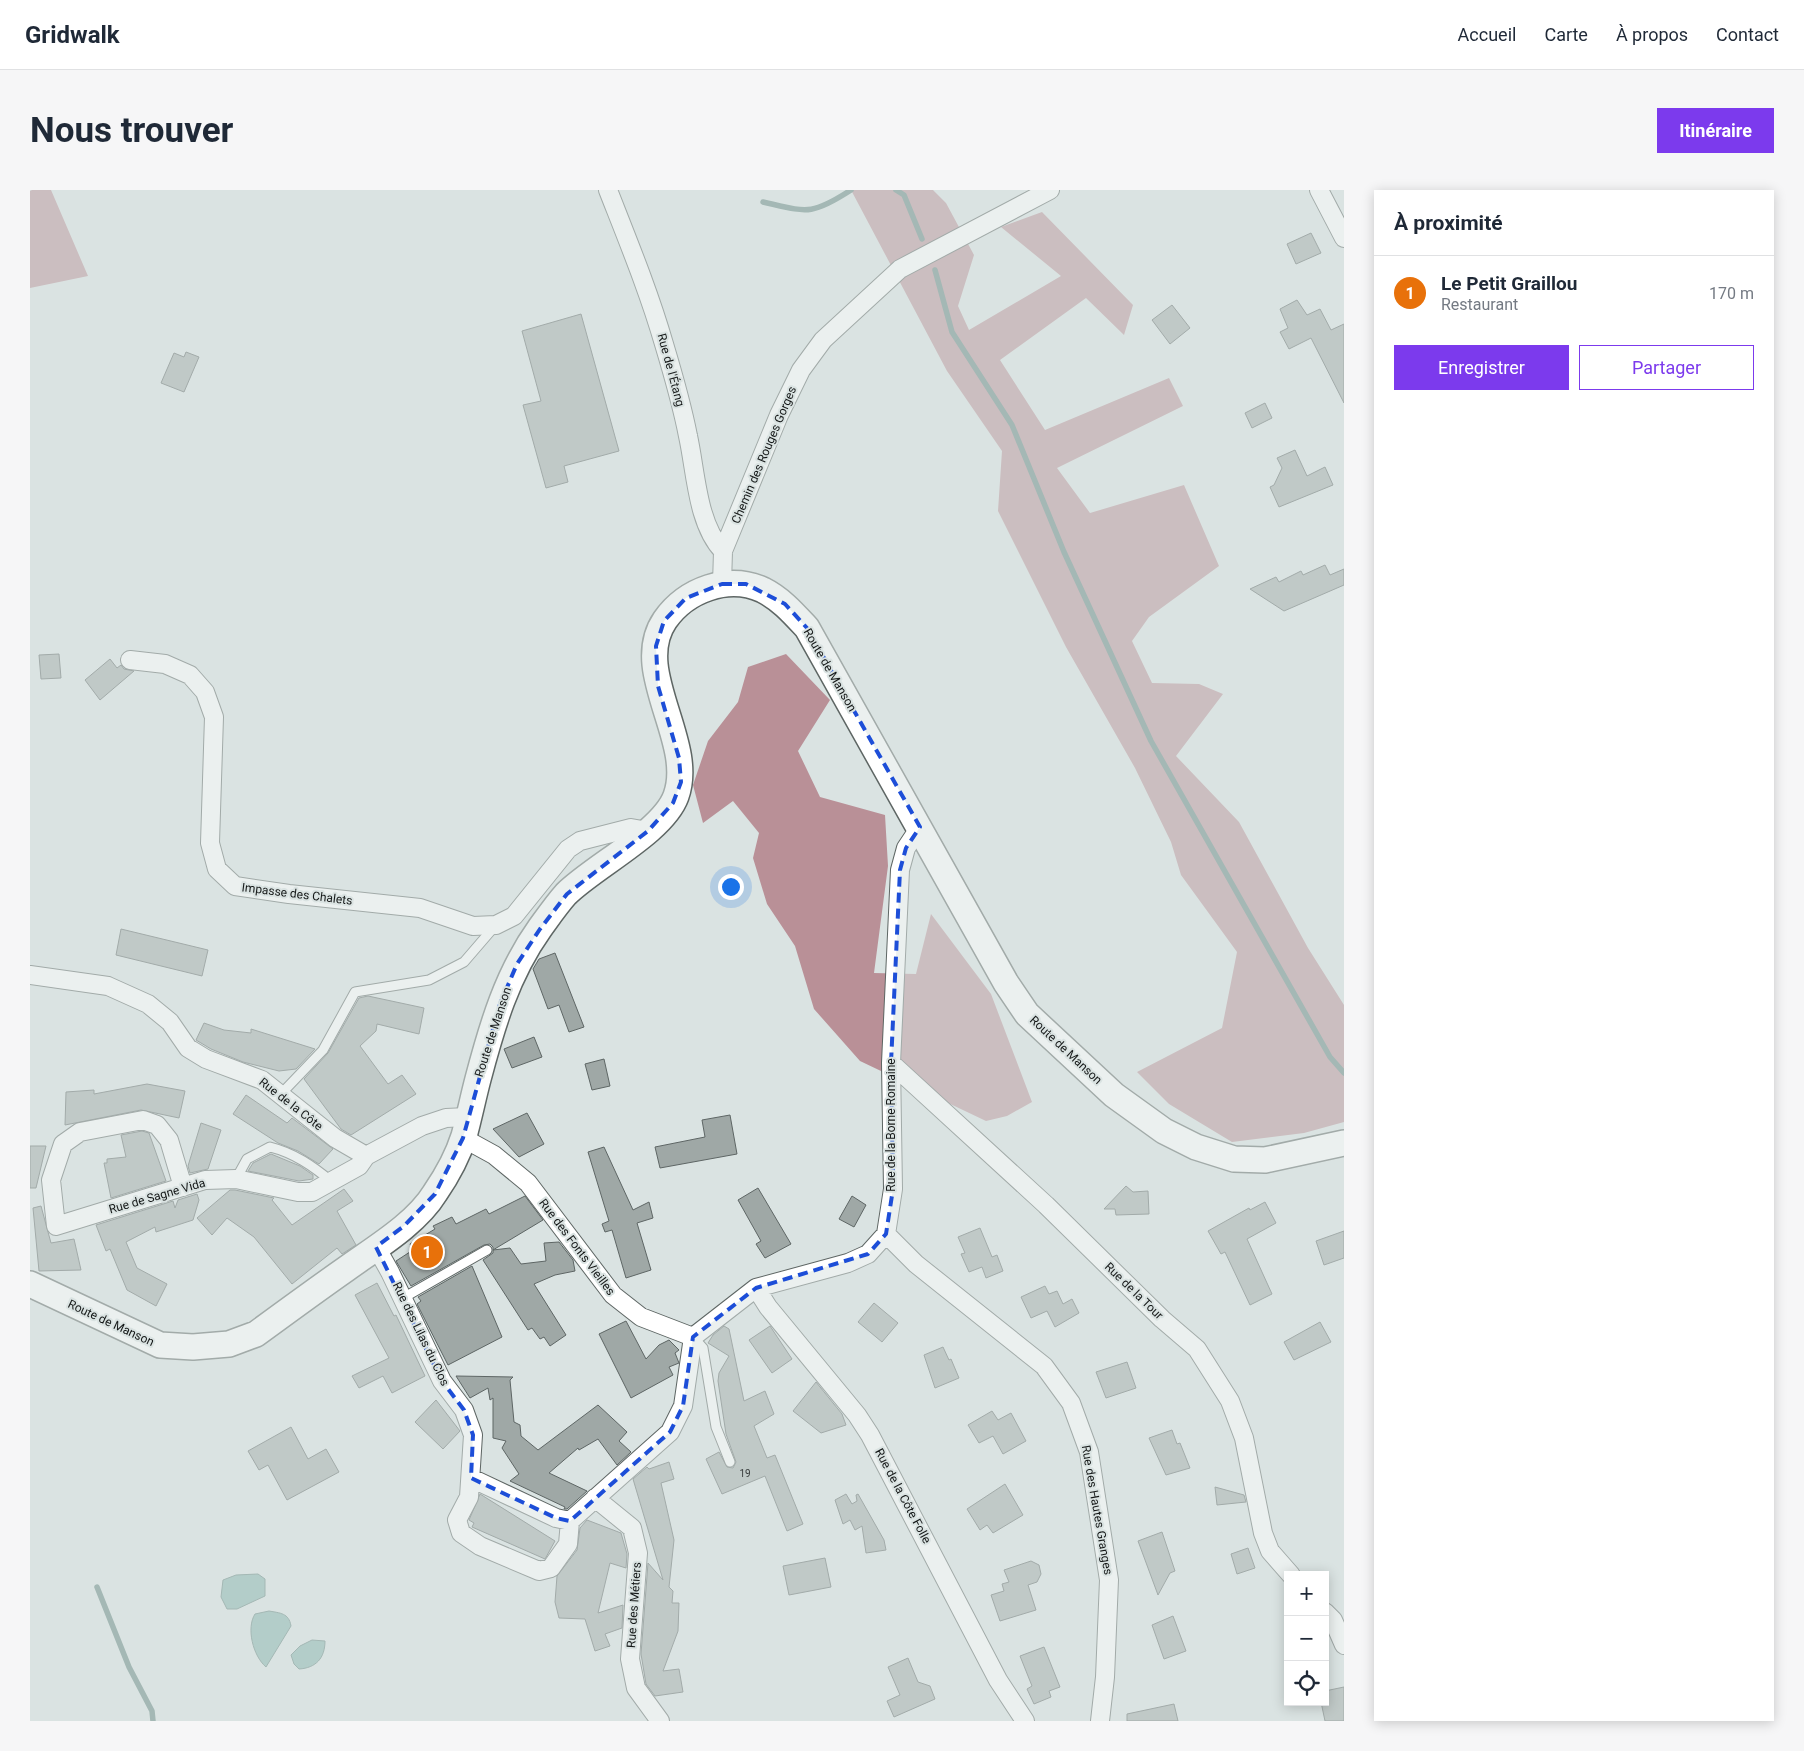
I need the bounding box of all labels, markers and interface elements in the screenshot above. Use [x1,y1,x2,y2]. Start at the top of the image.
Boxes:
text: Gridwalk [25,21,120,49]
text: Accueil [1458,24,1516,45]
text: Carte [1544,24,1588,45]
text: À propos [1616,24,1688,45]
text: Contact [1716,24,1779,45]
button: Itinéraire [1657,108,1774,153]
text: Nous trouver [30,110,233,151]
text: À proximité [1394,211,1503,235]
text: Le Petit Graillou [1441,272,1577,295]
text: 1 [1405,284,1415,303]
text: 170 m [1709,284,1754,303]
text: Restaurant [1441,295,1518,314]
street label: Rue de l'Étang [655,332,688,408]
button: Enregistrer [1394,345,1569,390]
button: Partager [1579,345,1754,390]
street label: Chemin des Rouges Gorges [729,384,799,526]
street label: Route de Manson [801,626,859,714]
your location [718,874,744,900]
street label: Impasse des Chalets [241,880,353,908]
street label: Route de Manson [472,985,514,1079]
street label: Route de Manson [1027,1013,1105,1087]
street label: Rue de la Borne Romaine [884,1058,898,1192]
street label: Rue de la Côte [256,1075,326,1133]
street label: Rue de Sagne Vida [107,1176,207,1216]
street label: Rue des Fonts Vieilles [536,1196,618,1298]
pin: 1 [411,1233,443,1271]
street label: Rue de la Tour [1102,1260,1166,1322]
street label: Rue des Lilas du Clos [390,1280,452,1388]
street label: Route de Manson [66,1297,156,1349]
street label: Rue des Hautes Granges [1079,1444,1115,1576]
street label: Rue de la Côte Folle [872,1446,934,1546]
house number: 19 [739,1468,751,1479]
street label: Rue des Métiers [624,1562,644,1648]
map controls [1284,1571,1329,1706]
button: + [1284,1571,1329,1616]
button: − [1284,1616,1329,1661]
button: locate [1284,1661,1329,1706]

